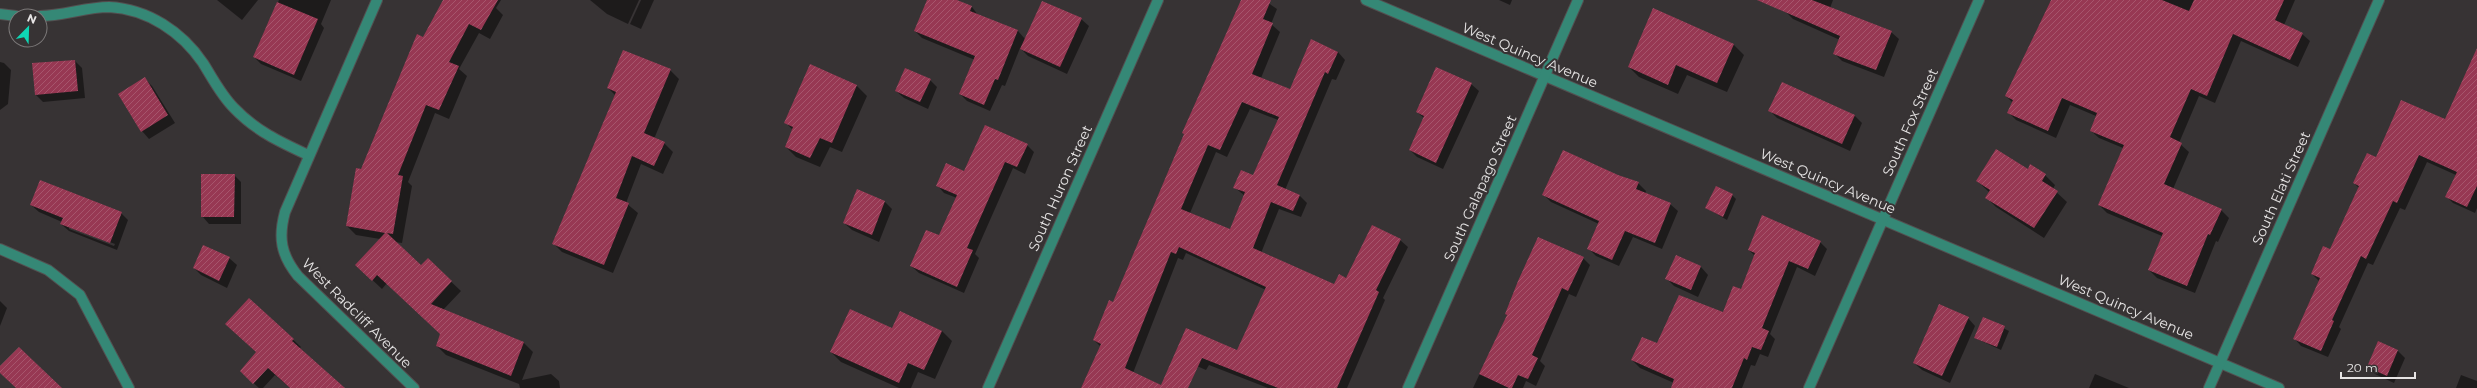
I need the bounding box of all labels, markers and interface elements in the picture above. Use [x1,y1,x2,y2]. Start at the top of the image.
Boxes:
north arrow [8,8,48,48]
text: N [25,11,39,27]
street label: West Quincy Avenue [1459,18,1601,92]
street label: South Fox Street [1878,65,1942,179]
street label: South Galapago Street [1439,112,1521,264]
street label: South Huron Street [1024,122,1096,254]
street label: South Elati Street [2248,128,2314,248]
street label: West Quincy Avenue [1757,144,1899,218]
street label: West Radcliff Avenue [298,254,416,372]
street label: West Quincy Avenue [2055,270,2197,344]
scale bar [2341,354,2415,380]
text: 20 m [2347,360,2378,375]

